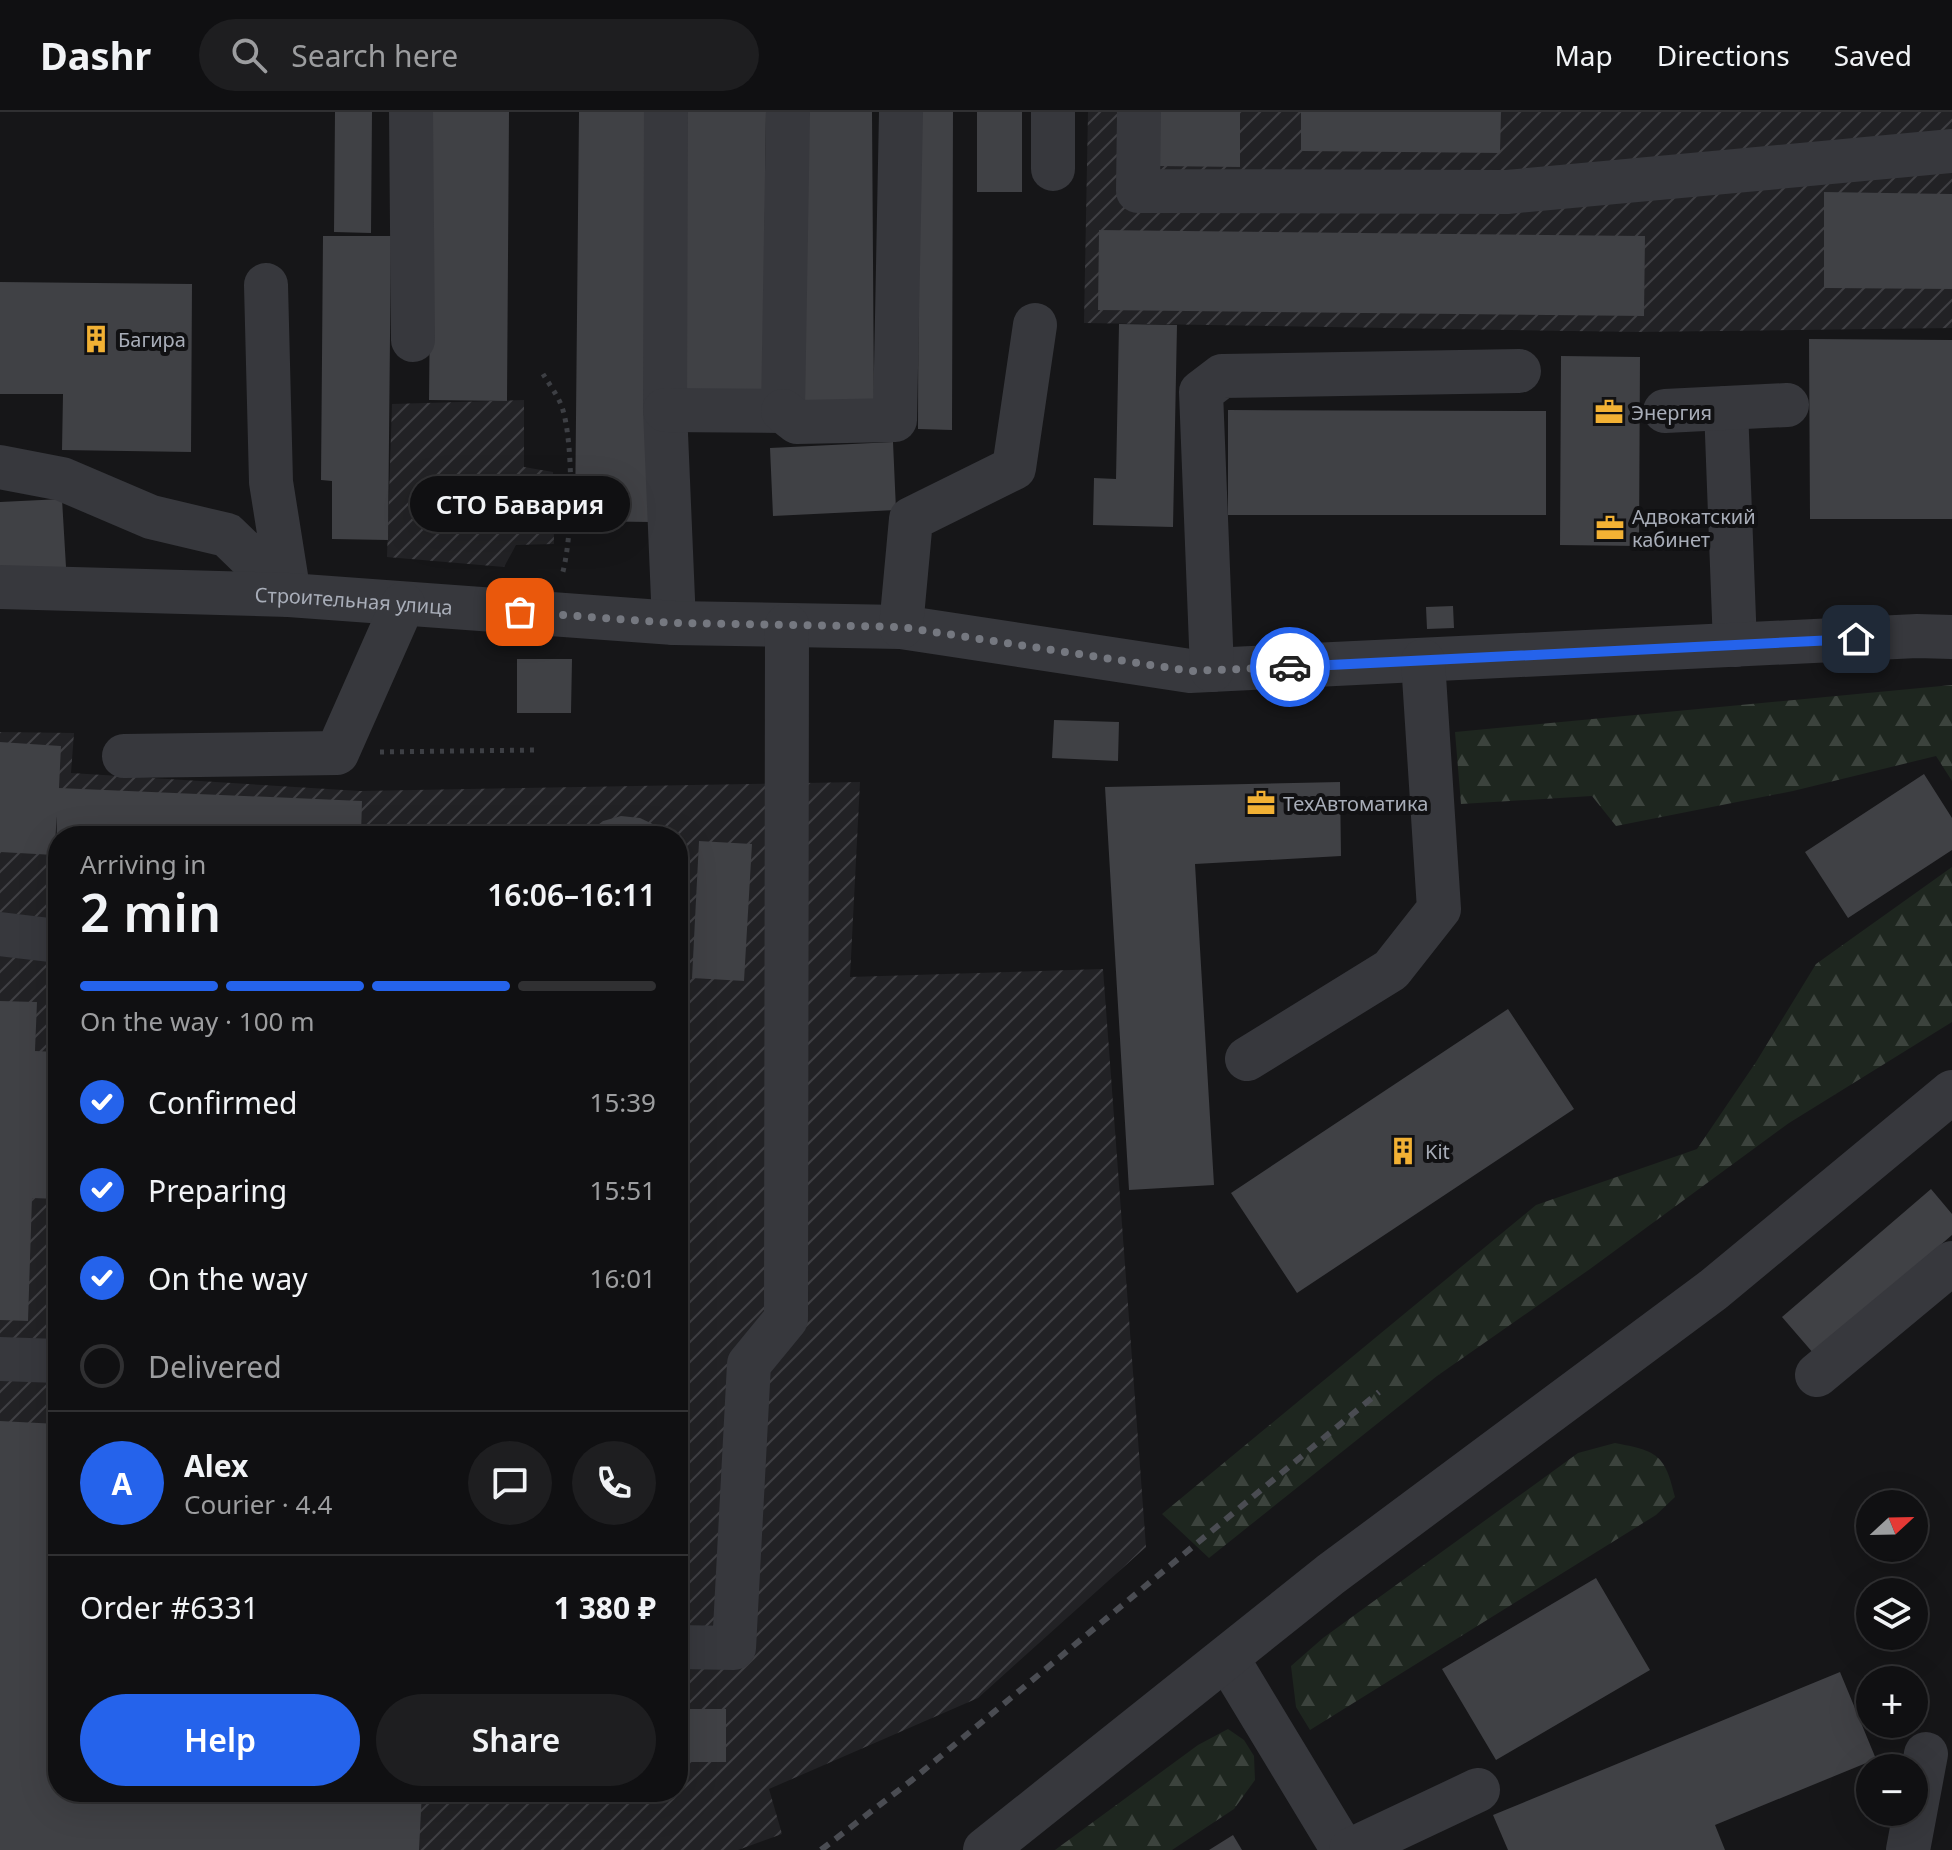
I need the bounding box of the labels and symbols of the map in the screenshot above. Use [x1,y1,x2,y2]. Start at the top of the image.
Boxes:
building icon: Багира [81,324,111,354]
place label: Багира [118,326,186,353]
office icon: Энергия [1594,397,1624,427]
place label: Энергия [1631,399,1712,426]
callout: СТО Бавария [410,476,630,532]
place label: Адвокатский кабинет [1632,503,1756,553]
office icon: Адвокатский кабинет [1595,513,1625,543]
pin [486,578,554,646]
street label: Строительная улица [254,581,454,620]
pin [1822,605,1890,673]
courier [1250,627,1330,707]
office icon: ТехАвтоматика [1246,788,1276,818]
place label: ТехАвтоматика [1283,790,1428,817]
building icon: Kit [1388,1136,1418,1166]
place label: Kit [1425,1138,1450,1165]
north arrow [1856,1490,1928,1562]

